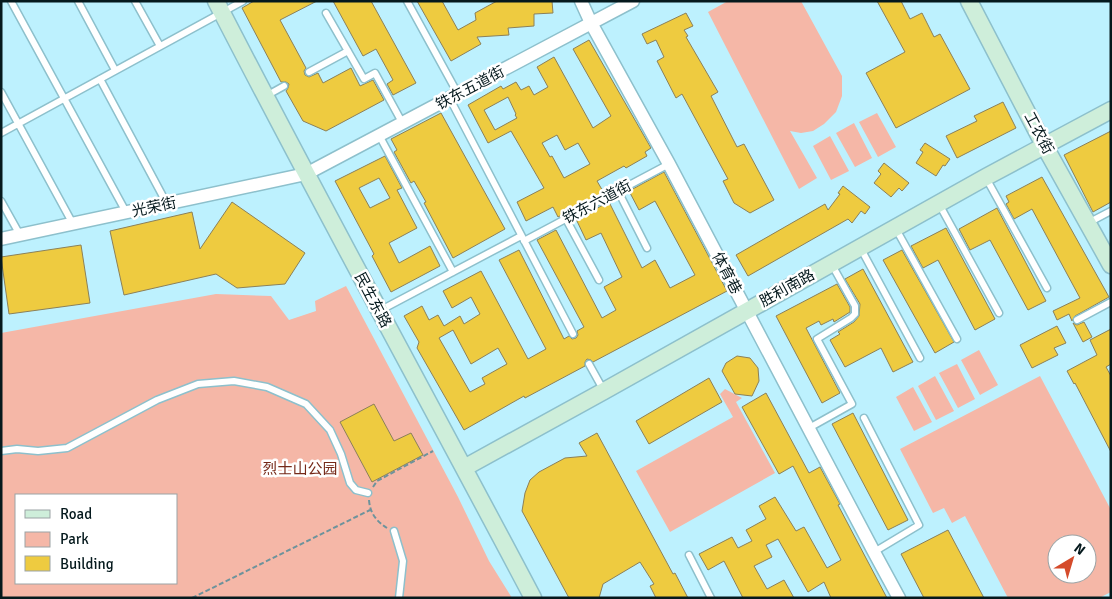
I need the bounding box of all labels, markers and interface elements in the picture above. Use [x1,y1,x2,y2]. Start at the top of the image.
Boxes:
street label: 铁东五道街 [433,62,507,114]
street label: 工农街 [1020,109,1058,157]
street label: 铁东六道街 [560,176,634,228]
street label: 光荣街 [130,194,178,220]
street label: 体育巷 [708,249,746,297]
street label: 胜利南路 [756,266,818,310]
street label: 民生东路 [351,269,395,331]
park label: 烈士山公园 [262,460,338,478]
legend [15,494,178,584]
text: Road [60,505,92,523]
text: Park [60,530,89,548]
north arrow [1047,534,1097,584]
text: N [1071,539,1089,559]
text: Building [60,555,114,573]

